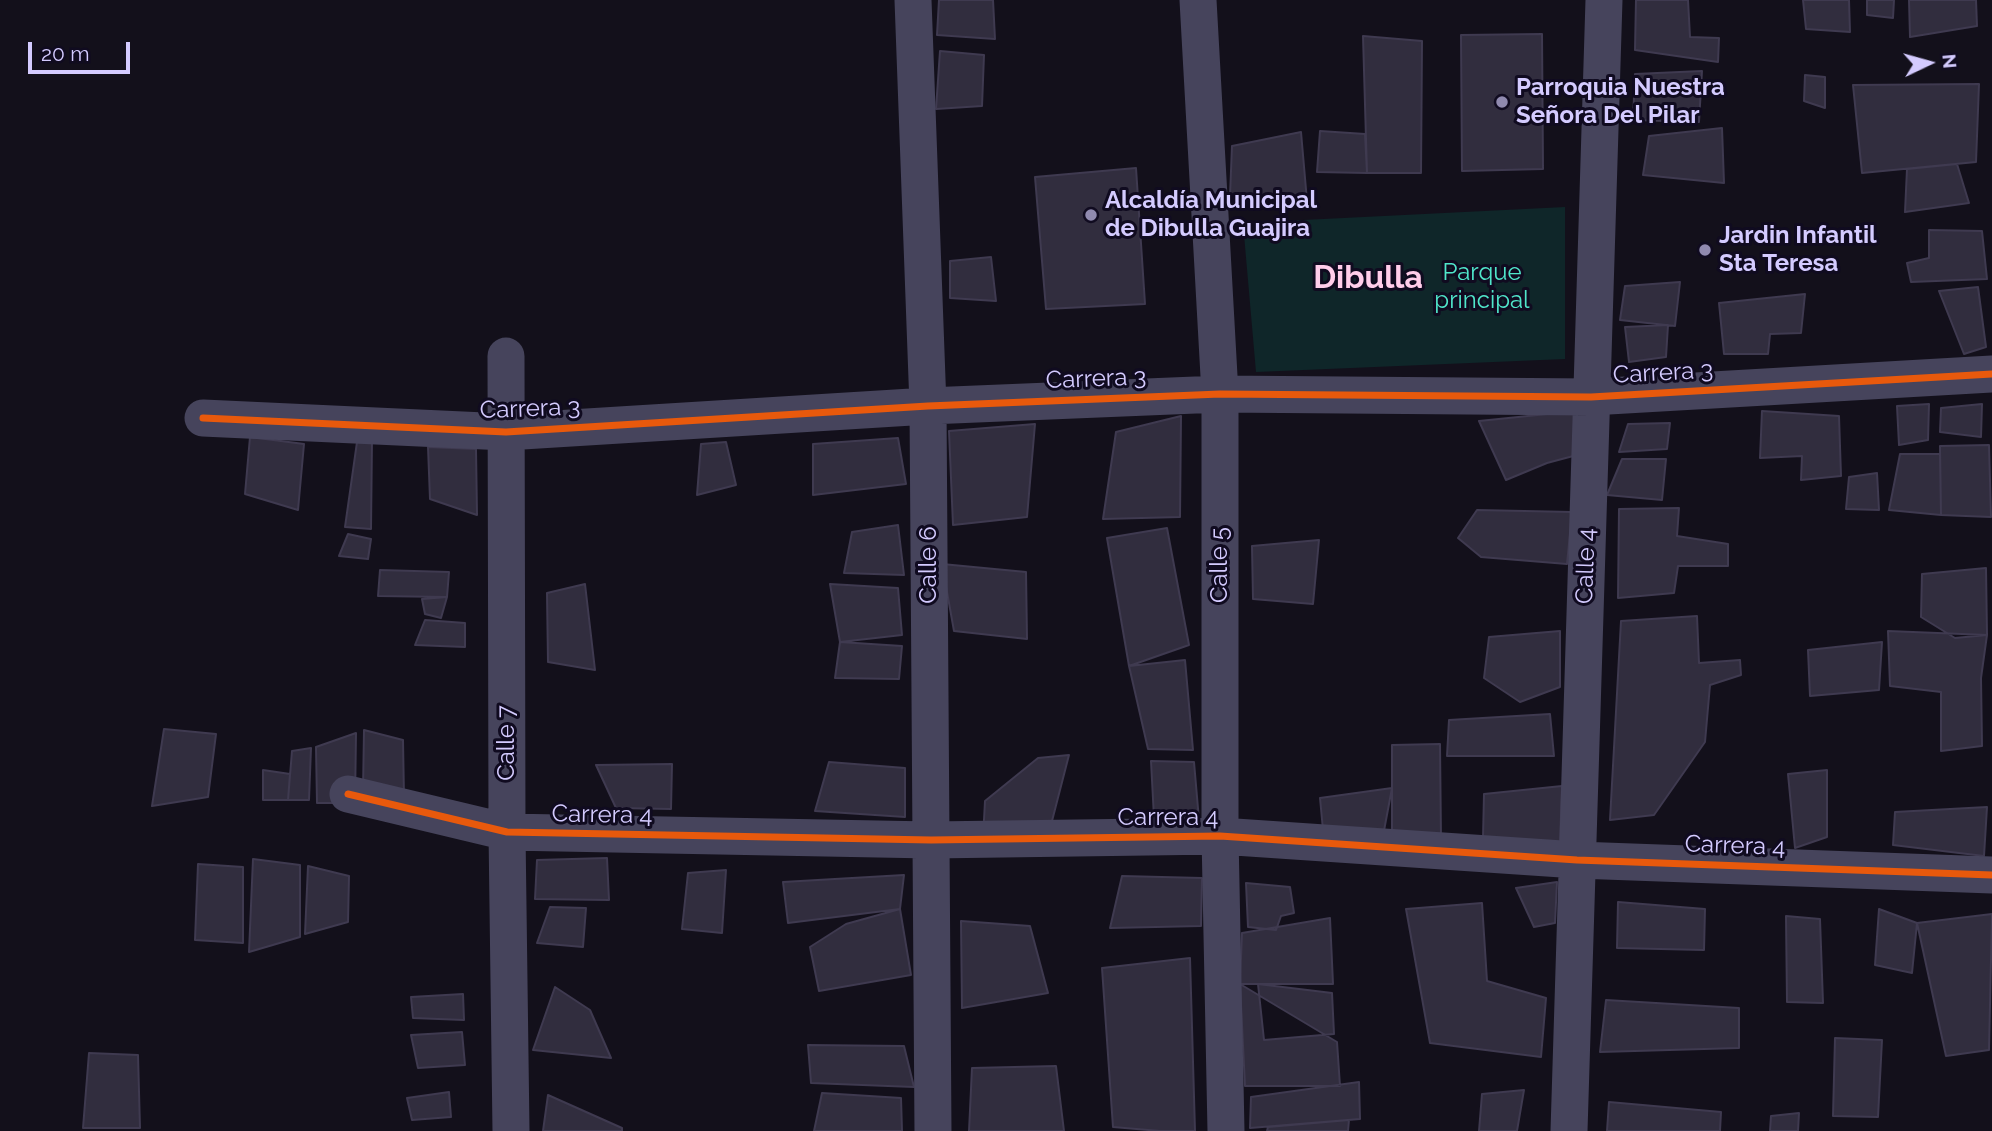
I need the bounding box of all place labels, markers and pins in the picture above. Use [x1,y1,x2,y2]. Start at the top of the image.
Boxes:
place label: Parroquia Nuestra Señora Del Pilar [1516,74,1725,130]
marker: Parroquia Nuestra Señora Del Pilar [1494,94,1510,110]
place label: Alcaldía Municipal de Dibulla Guajira [1105,187,1317,243]
marker: Alcaldía Municipal de Dibulla Guajira [1083,207,1099,223]
place label: Jardin Infantil Sta Teresa [1719,222,1877,278]
marker: Jardin Infantil Sta Teresa [1697,242,1713,258]

